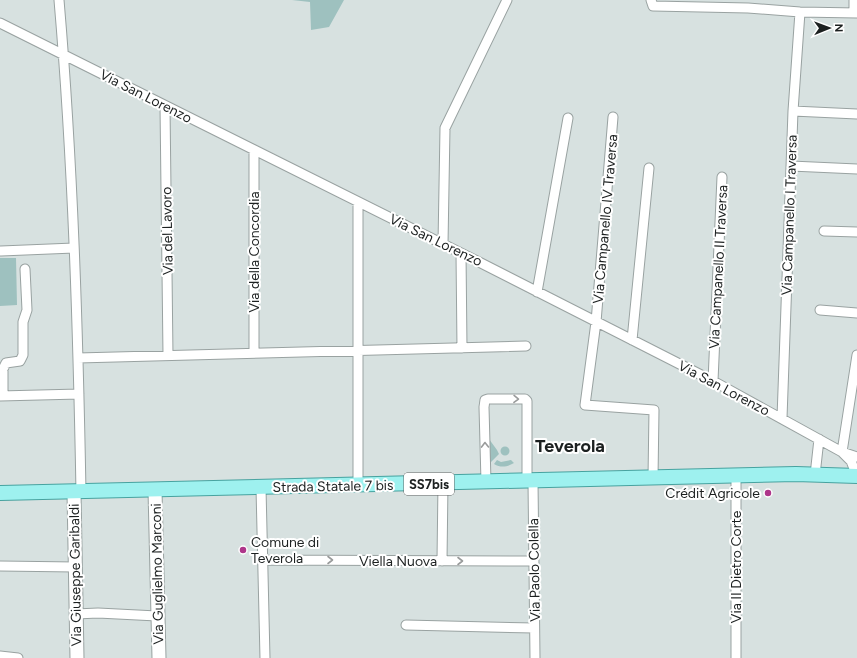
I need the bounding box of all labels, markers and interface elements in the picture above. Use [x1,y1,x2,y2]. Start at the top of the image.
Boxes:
north arrow [809,8,849,48]
text: N [832,23,845,32]
street label: Via San Lorenzo [97,66,195,127]
street label: Via Campanello IV Traversa [590,133,621,305]
street label: Via Campanello I Traversa [778,134,801,296]
street label: Via Campanello II Traversa [706,185,731,350]
street label: Via del Lavoro [158,187,177,275]
street label: Via della Concordia [246,191,263,313]
street label: Via San Lorenzo [387,211,485,270]
street label: Via San Lorenzo [675,357,772,420]
one-way arrow [513,395,519,403]
district label: Teverola [535,435,605,457]
one-way arrow [480,442,489,448]
road number: SS7bis [404,473,454,495]
street label: Strada Statale 7 bis [272,477,394,496]
place label: Crédit Agricole [665,485,760,502]
marker: Crédit Agricole [763,488,773,498]
street label: Via Guglielmo Marconi [148,503,167,645]
street label: Via Giuseppe Garibaldi [66,504,85,646]
street label: Via II Dietro Corte [728,510,745,623]
street label: Via Paolo Colella [525,518,544,622]
place label: Comune di Teverola [251,534,319,567]
marker: Comune di Teverola [238,545,248,555]
street label: Viella Nuova [359,553,437,570]
one-way arrow [327,556,333,564]
one-way arrow [457,557,463,565]

